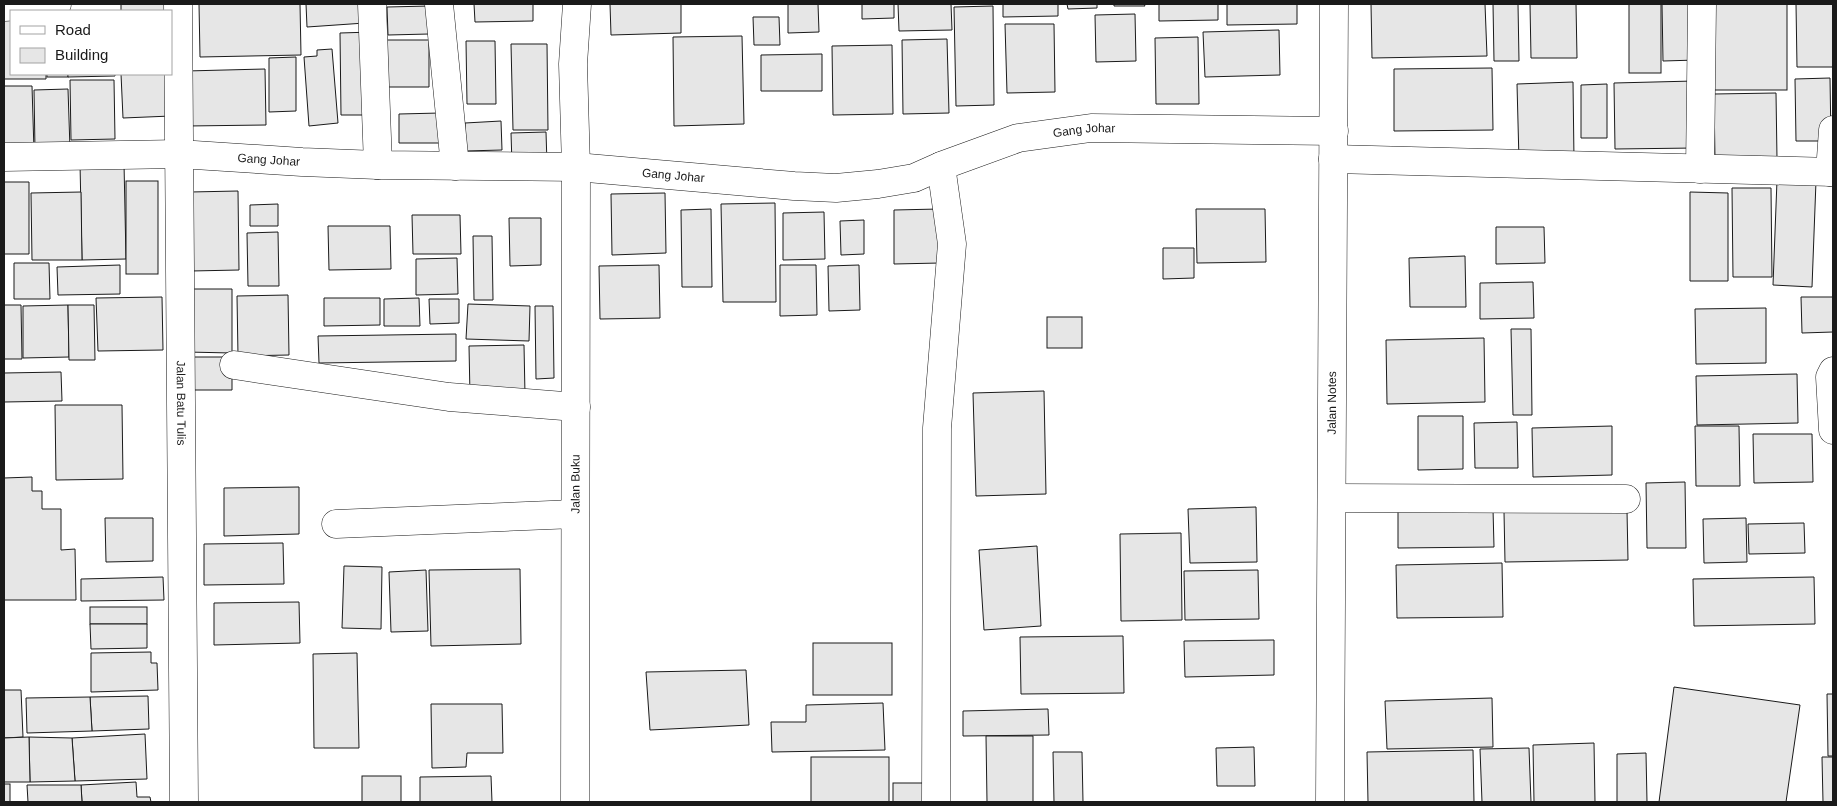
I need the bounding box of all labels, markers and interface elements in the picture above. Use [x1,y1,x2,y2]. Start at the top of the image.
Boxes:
legend [10,10,172,75]
text: Road [55,21,91,38]
text: Building [55,46,108,63]
street label: Gang Johar [1052,121,1115,140]
street label: Gang Johar [237,151,301,169]
street label: Gang Johar [641,166,705,185]
street label: Jalan Batu Tulis [174,361,188,445]
street label: Jalan Notes [1325,371,1339,435]
street label: Jalan Buku [568,454,583,514]

